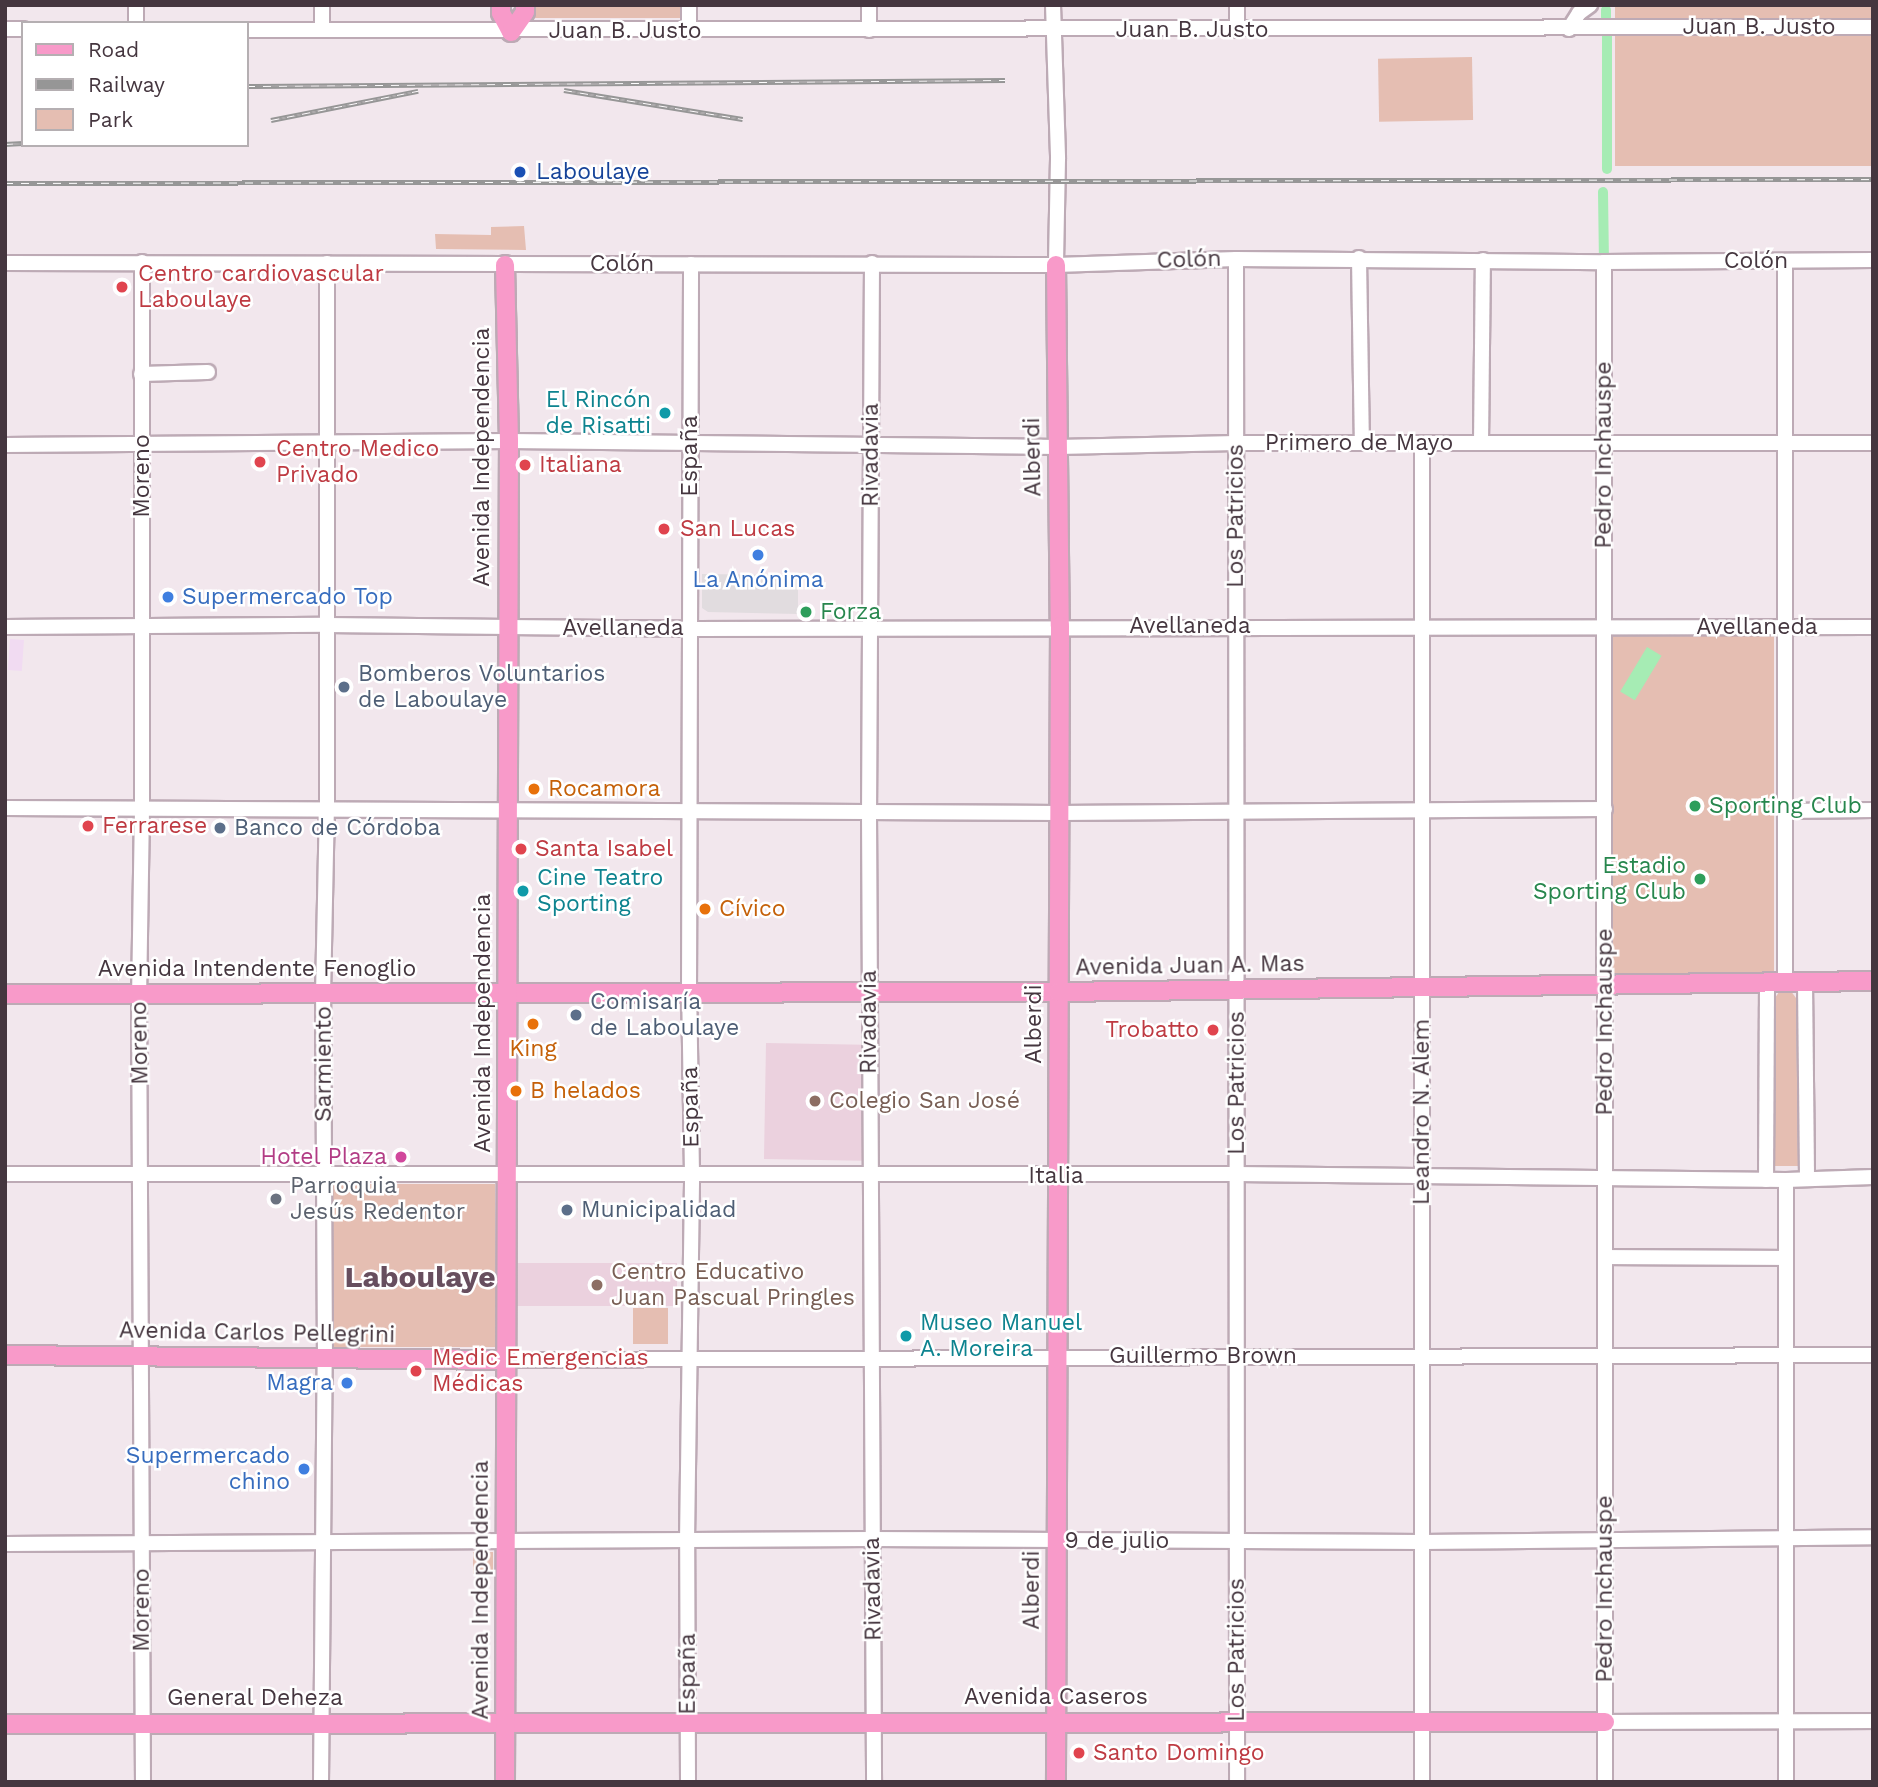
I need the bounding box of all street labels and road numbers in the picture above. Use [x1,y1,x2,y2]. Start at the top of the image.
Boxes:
street label: Juan B. Justo [1682,13,1836,41]
street label: Juan B. Justo [1115,16,1269,44]
street label: Juan B. Justo [548,17,702,45]
street label: Colón [1156,245,1222,275]
street label: Colón [1724,247,1788,275]
street label: Colón [590,250,654,278]
street label: Avenida Independencia [468,327,496,587]
street label: Pedro Inchauspe [1590,361,1618,549]
street label: Rivadavia [857,403,885,507]
street label: España [676,415,704,497]
street label: Alberdi [1019,417,1047,497]
street label: Primero de Mayo [1265,429,1453,457]
street label: Moreno [128,434,156,518]
street label: Los Patricios [1222,444,1250,588]
street label: Avellaneda [1129,612,1251,640]
street label: Avellaneda [1696,613,1818,641]
street label: Avellaneda [562,614,684,642]
street label: Avenida Independencia [469,893,497,1153]
street label: Pedro Inchauspe [1591,928,1619,1116]
street label: Avenida Juan A. Mas [1074,950,1306,982]
street label: Avenida Intendente Fenoglio [98,955,416,983]
street label: Rivadavia [855,970,883,1074]
street label: Alberdi [1020,984,1048,1064]
street label: Moreno [125,1001,155,1085]
street label: Sarmiento [310,1006,338,1122]
street label: Los Patricios [1223,1011,1251,1155]
street label: Leandro N. Alem [1408,1018,1436,1206]
street label: España [676,1066,706,1148]
street label: Italia [1028,1162,1084,1190]
street label: Avenida Carlos Pellegrini [118,1317,396,1349]
street label: Guillermo Brown [1109,1342,1297,1370]
street label: Avenida Independencia [467,1460,495,1720]
street label: Pedro Inchauspe [1591,1495,1619,1683]
street label: 9 de julio [1065,1527,1169,1555]
street label: Rivadavia [858,1537,888,1641]
street label: Alberdi [1018,1550,1046,1630]
street label: Moreno [128,1568,156,1652]
street label: Los Patricios [1223,1578,1251,1722]
street label: España [674,1633,702,1715]
street label: Avenida Caseros [964,1683,1148,1711]
street label: General Deheza [166,1684,344,1712]

